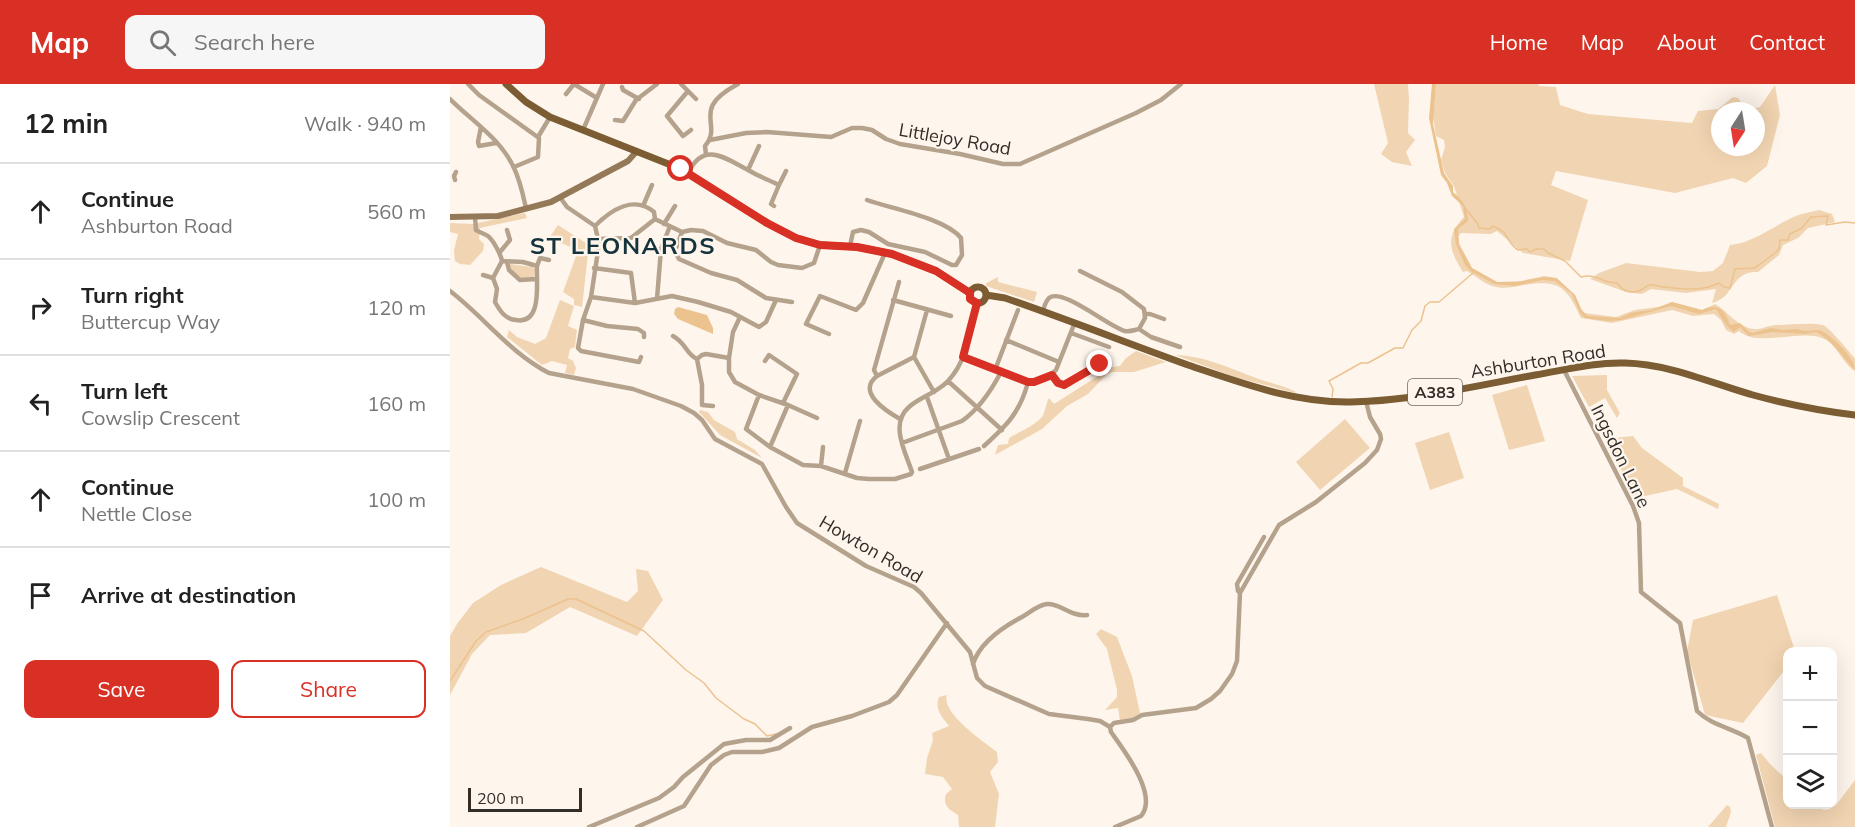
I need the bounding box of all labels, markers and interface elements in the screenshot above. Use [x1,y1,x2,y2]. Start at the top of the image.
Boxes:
search box [125,15,545,69]
text: Map [30,25,89,60]
icon: search [146,26,179,59]
text: Search here [194,28,315,56]
text: Home [1490,29,1548,55]
text: Map [1581,29,1624,55]
text: About [1657,29,1716,55]
text: Contact [1749,29,1825,55]
north arrow [1711,102,1765,156]
text: 12 min [24,107,108,140]
text: Walk · 940 m [304,111,426,136]
street label: Littlejoy Road [897,118,1013,160]
route start [667,155,693,181]
text: Continue [81,185,174,213]
icon: ahead [24,195,57,228]
text: 560 m [367,199,426,224]
text: Ashburton Road [81,213,233,238]
district label: ST LEONARDS [530,230,716,260]
text: Turn right [81,281,184,309]
icon: right [24,291,57,324]
text: 120 m [367,295,426,320]
text: Buttercup Way [81,309,220,334]
street label: Ashburton Road [1469,339,1607,383]
route end [1086,350,1112,376]
text: Turn left [81,377,168,405]
road number: A383 [1408,379,1462,405]
icon: left [24,387,57,420]
text: 160 m [367,391,426,416]
street label: Ingsdon Lane [1586,401,1656,511]
text: Cowslip Crescent [81,405,240,430]
text: Continue [81,473,174,501]
icon: ahead [24,483,57,516]
text: 100 m [367,487,426,512]
text: Nettle Close [81,501,192,526]
street label: Howton Road [815,510,927,588]
icon: arrive [24,579,57,612]
text: Arrive at destination [81,581,296,609]
map controls [1783,647,1837,809]
button: + [1783,647,1837,701]
button: Save [24,660,219,718]
button: Share [231,660,426,718]
button: − [1783,701,1837,755]
button: layers [1783,755,1837,809]
scale bar [468,785,582,812]
text: 200 m [477,788,524,808]

